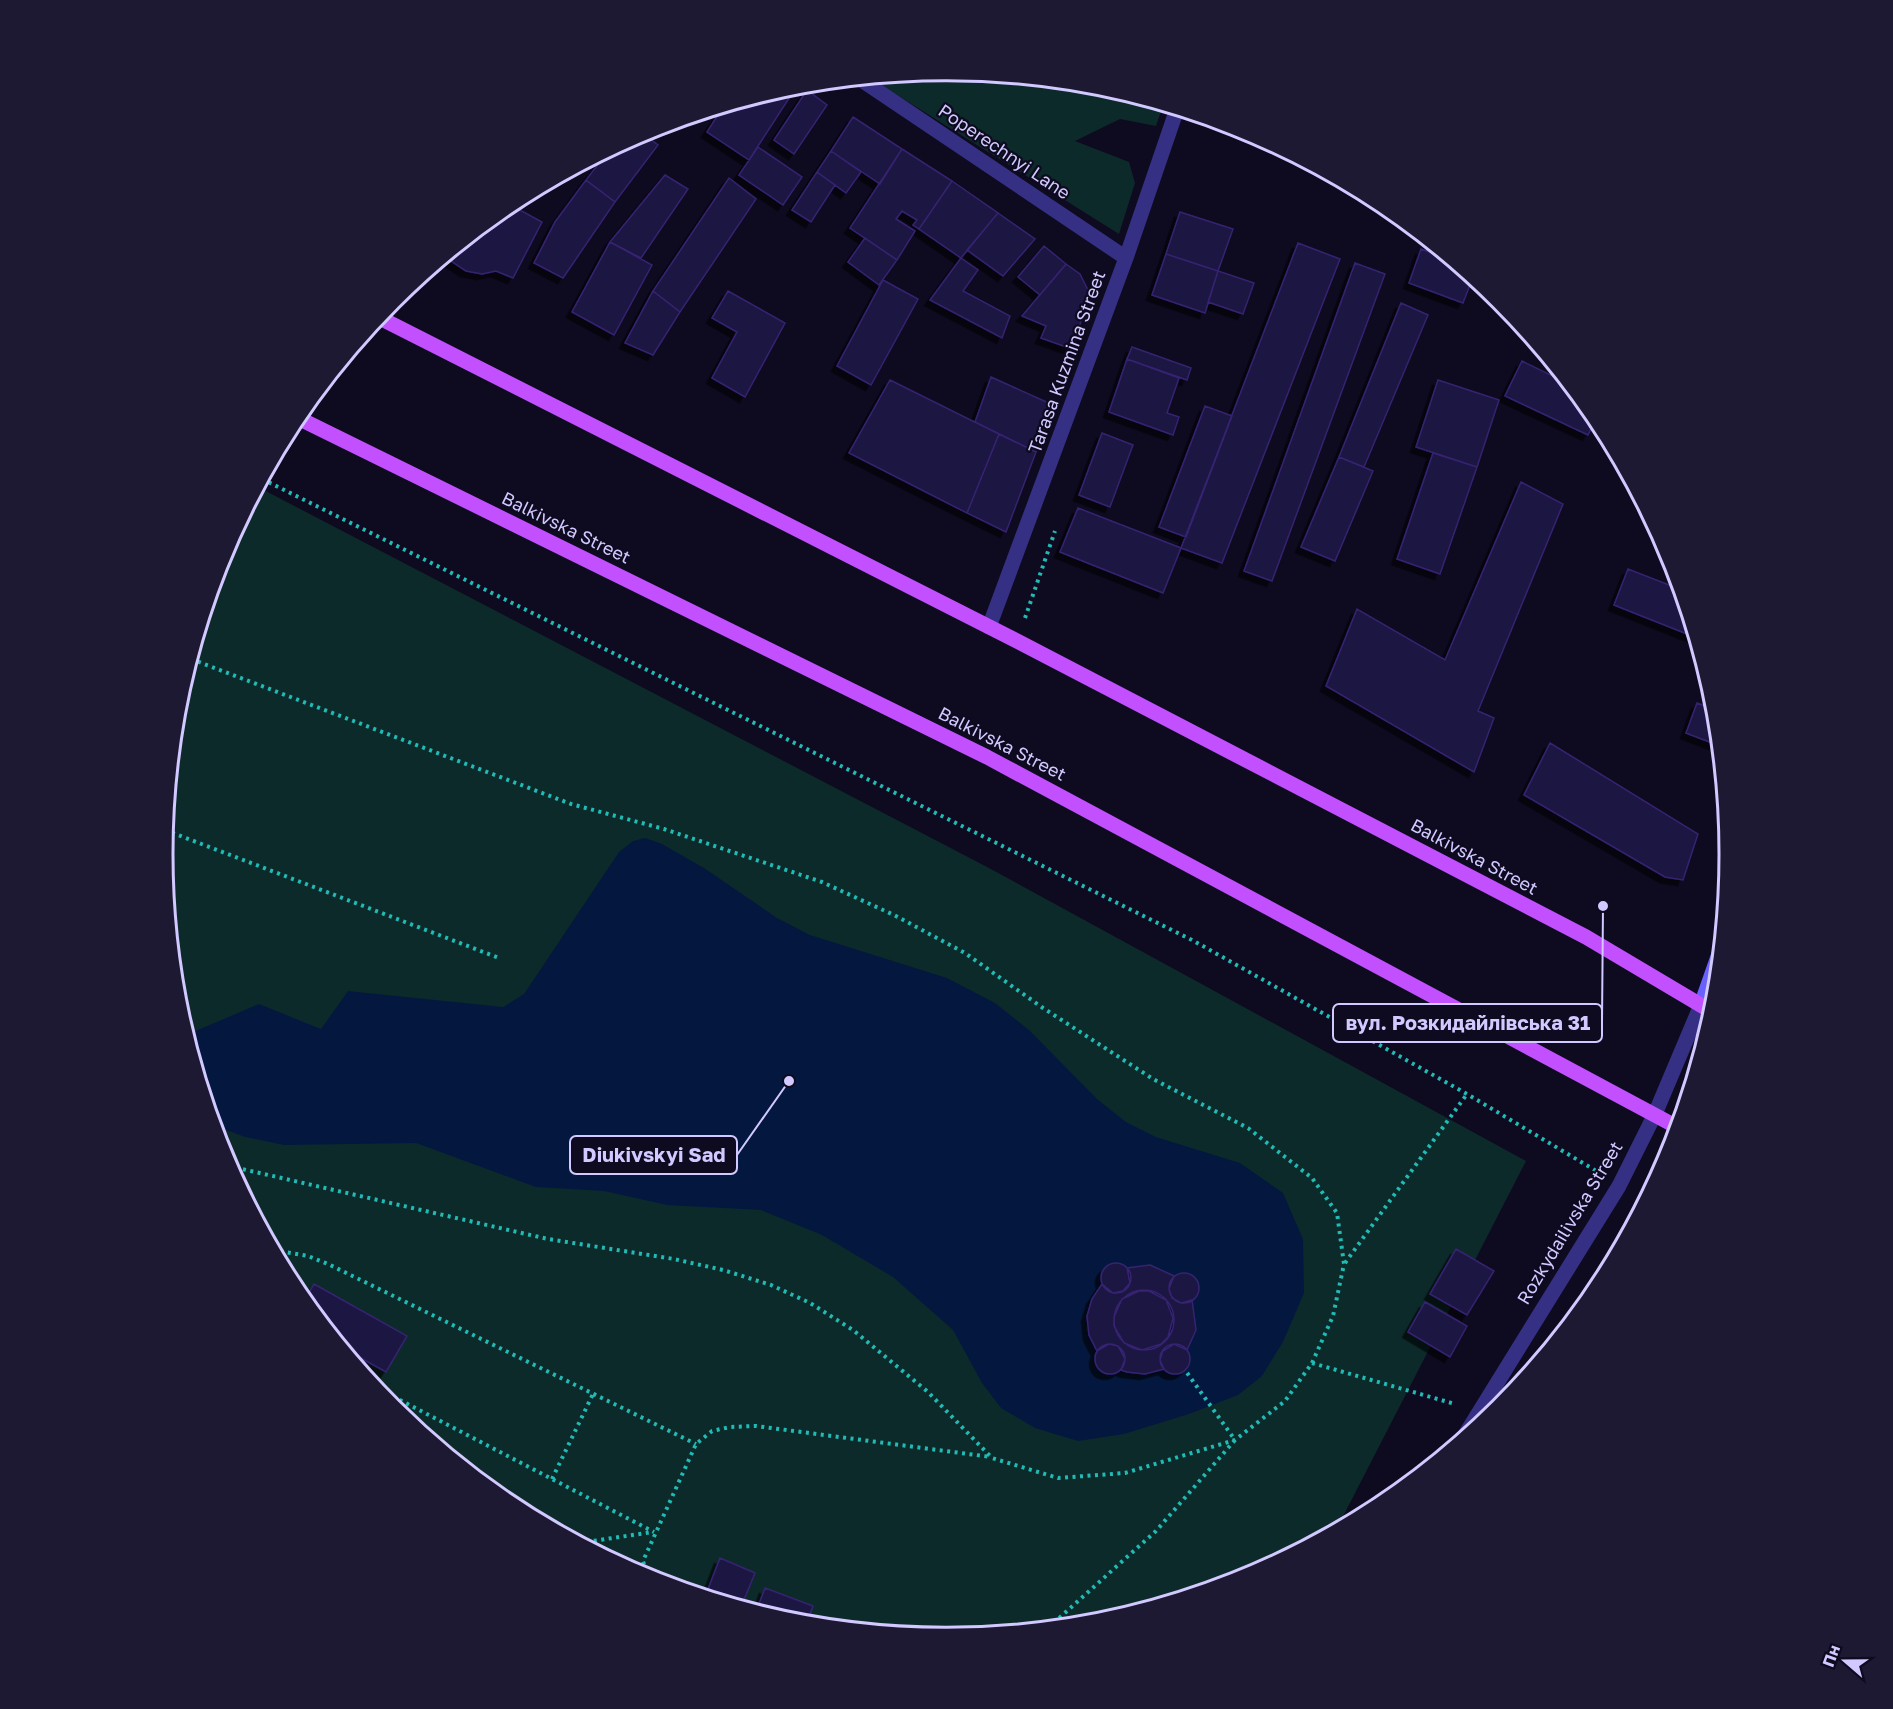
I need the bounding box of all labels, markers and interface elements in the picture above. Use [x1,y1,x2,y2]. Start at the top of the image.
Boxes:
street label: Poperechnyi Lane [934,99,1075,203]
street label: Tarasa Kuzmina Street [1023,267,1109,456]
street label: Balkivska Street [498,486,634,568]
street label: Balkivska Street [935,701,1070,785]
street label: Balkivska Street [1407,813,1542,899]
callout: вул. Розкидайлiвська 31 [1333,1004,1602,1042]
text: вул. Розкидайлiвська 31 [1346,1010,1590,1034]
callout: Diukivskyi Sad [570,1136,737,1174]
street label: Rozkydailivska Street [1512,1137,1627,1308]
text: Diukivskyi Sad [582,1142,726,1166]
north arrow [1815,1631,1875,1691]
text: Пн [1818,1642,1844,1670]

